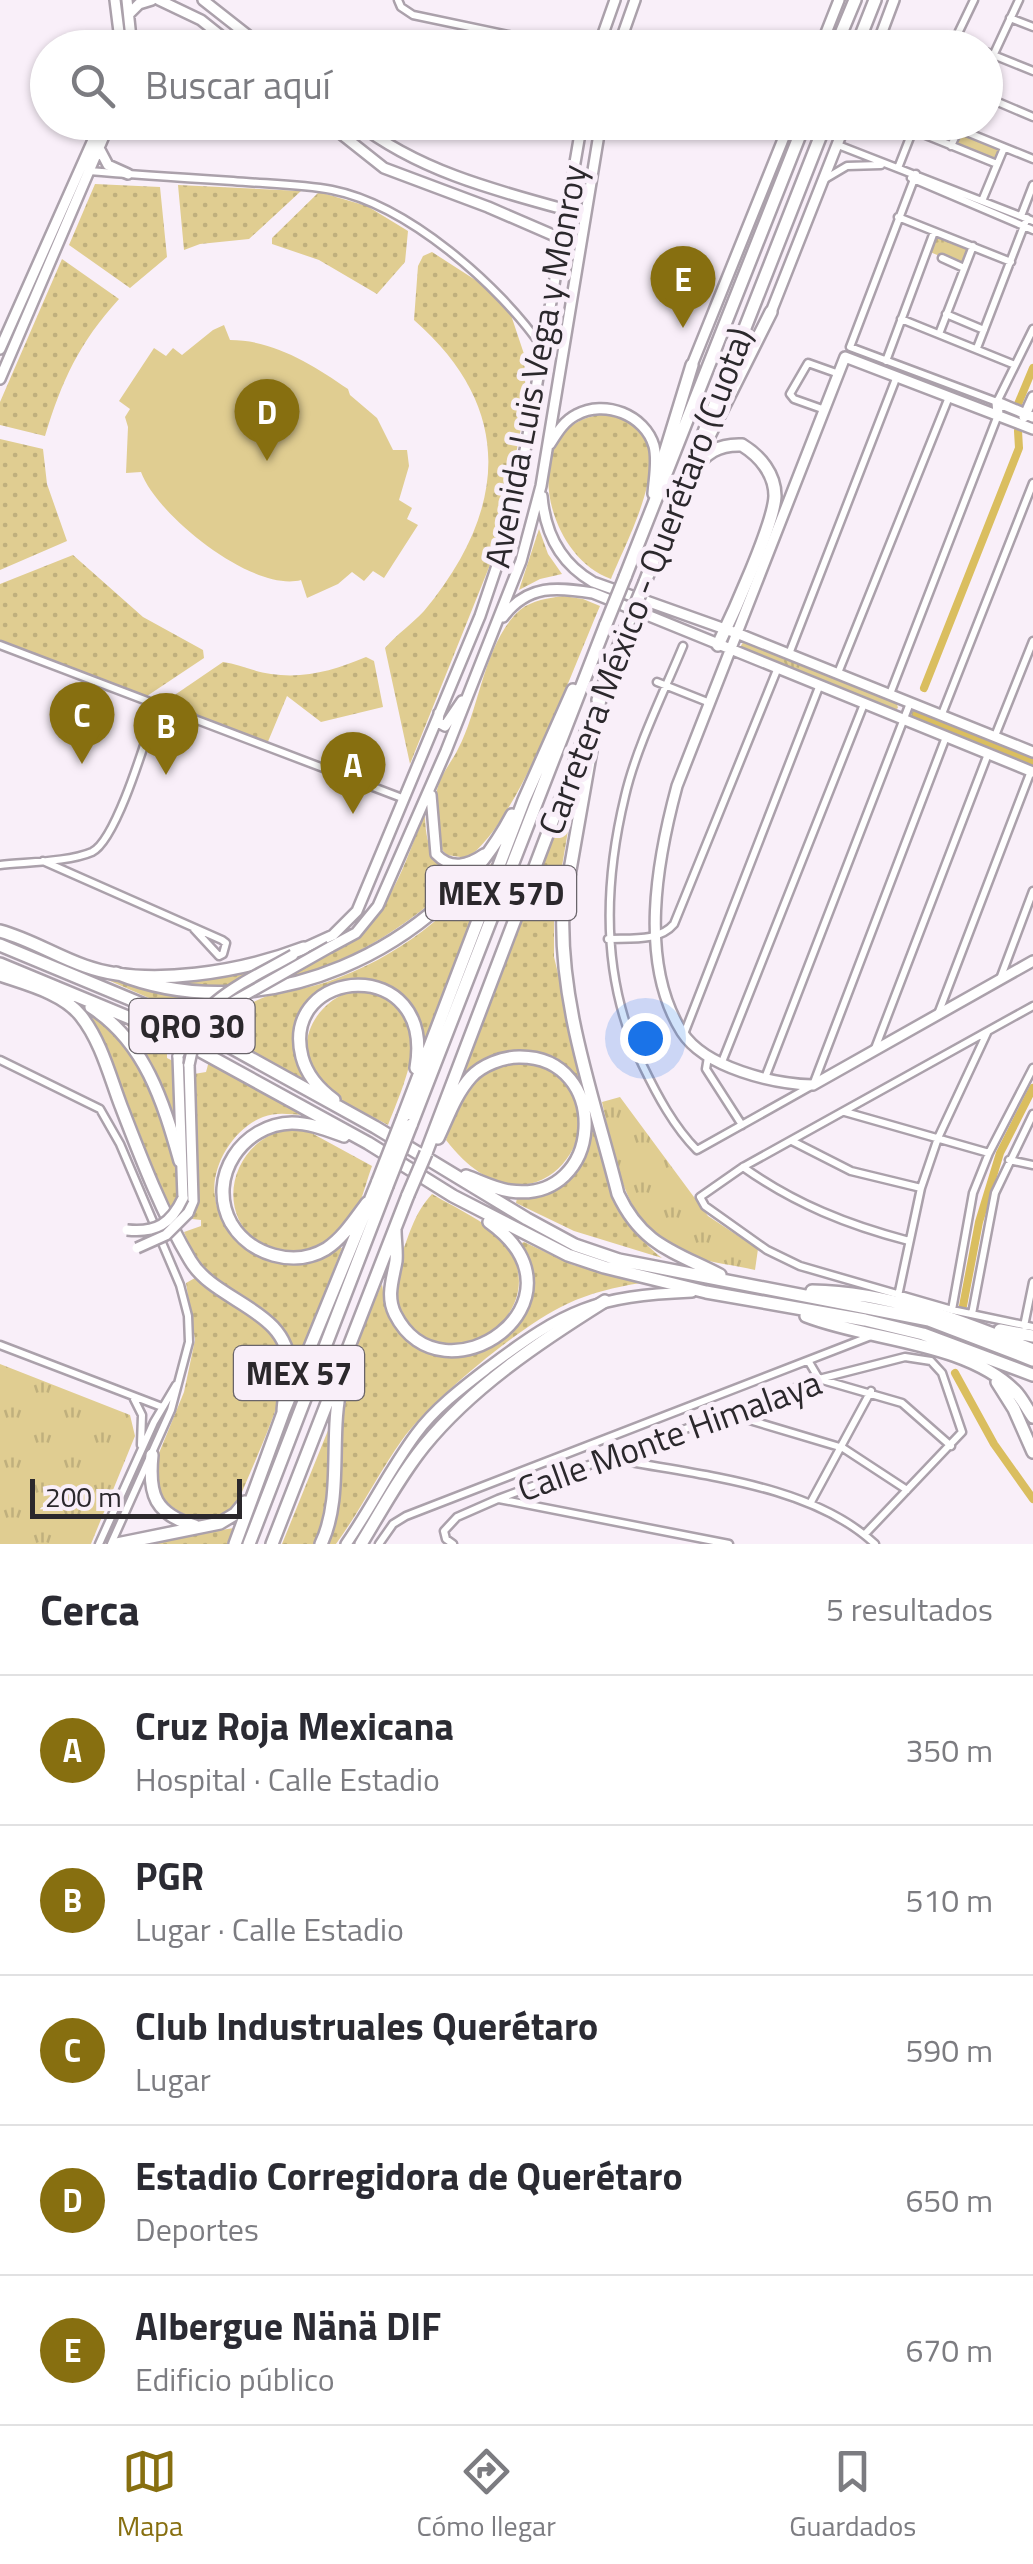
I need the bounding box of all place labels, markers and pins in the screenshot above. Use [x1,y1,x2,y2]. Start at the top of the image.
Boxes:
pin: E [650,245,716,328]
pin: D [234,378,300,461]
pin: C [49,682,114,764]
pin: B [134,692,198,775]
pin: A [320,732,386,814]

